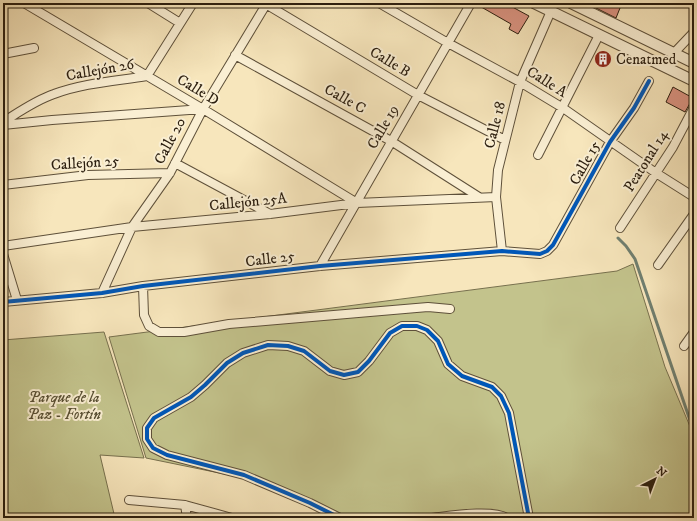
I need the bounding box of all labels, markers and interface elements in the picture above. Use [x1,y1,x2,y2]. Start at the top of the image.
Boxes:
street label: Calle B [366,42,414,82]
building icon: Cenatmed [593,49,613,69]
place label: Cenatmed [616,50,677,69]
street label: Callejón 26 [65,54,137,85]
street label: Calle A [523,62,571,102]
street label: Calle D [173,70,223,110]
street label: Calle C [321,80,369,118]
street label: Calle 18 [480,100,510,150]
street label: Calle 19 [363,102,403,152]
street label: Calle 20 [150,114,190,168]
street label: Peatonal 14 [620,126,673,195]
street label: Calle 15 [565,137,605,188]
street label: Callejón 25 [50,151,120,175]
street label: Callejón 25A [208,188,288,216]
street label: Calle 25 [244,246,296,271]
park label: Parque de la Paz - Fortín [27,388,101,424]
north arrow [635,459,675,499]
text: N [653,464,669,481]

